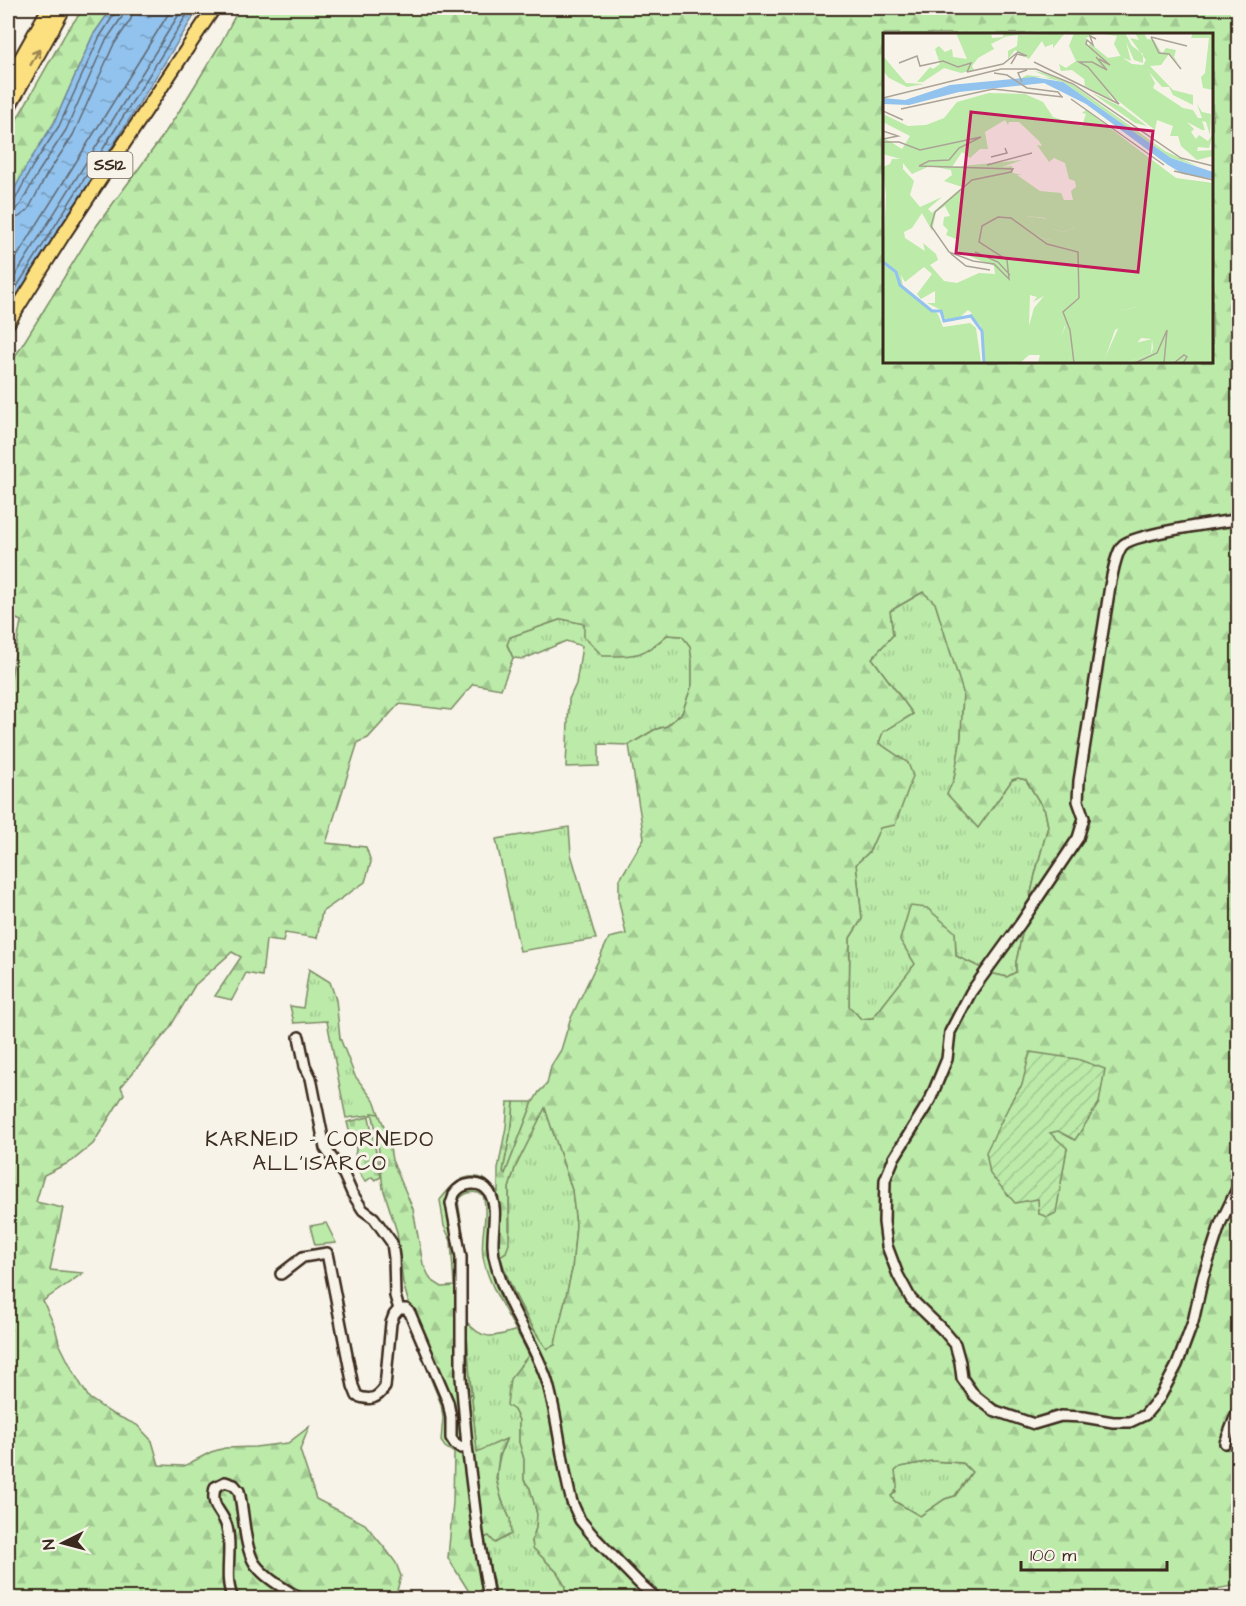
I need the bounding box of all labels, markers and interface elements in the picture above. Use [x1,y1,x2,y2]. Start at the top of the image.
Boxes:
inset map [883,33,1213,363]
one-way arrow [30,49,41,67]
road number: SS12 [88,152,132,178]
district label: KARNEID - CORNEDO ALL'ISARCO [205,1125,435,1178]
north arrow [33,1513,93,1573]
scale bar [1021,1534,1166,1572]
text: N [38,1538,61,1551]
text: 100 m [1030,1543,1076,1568]

